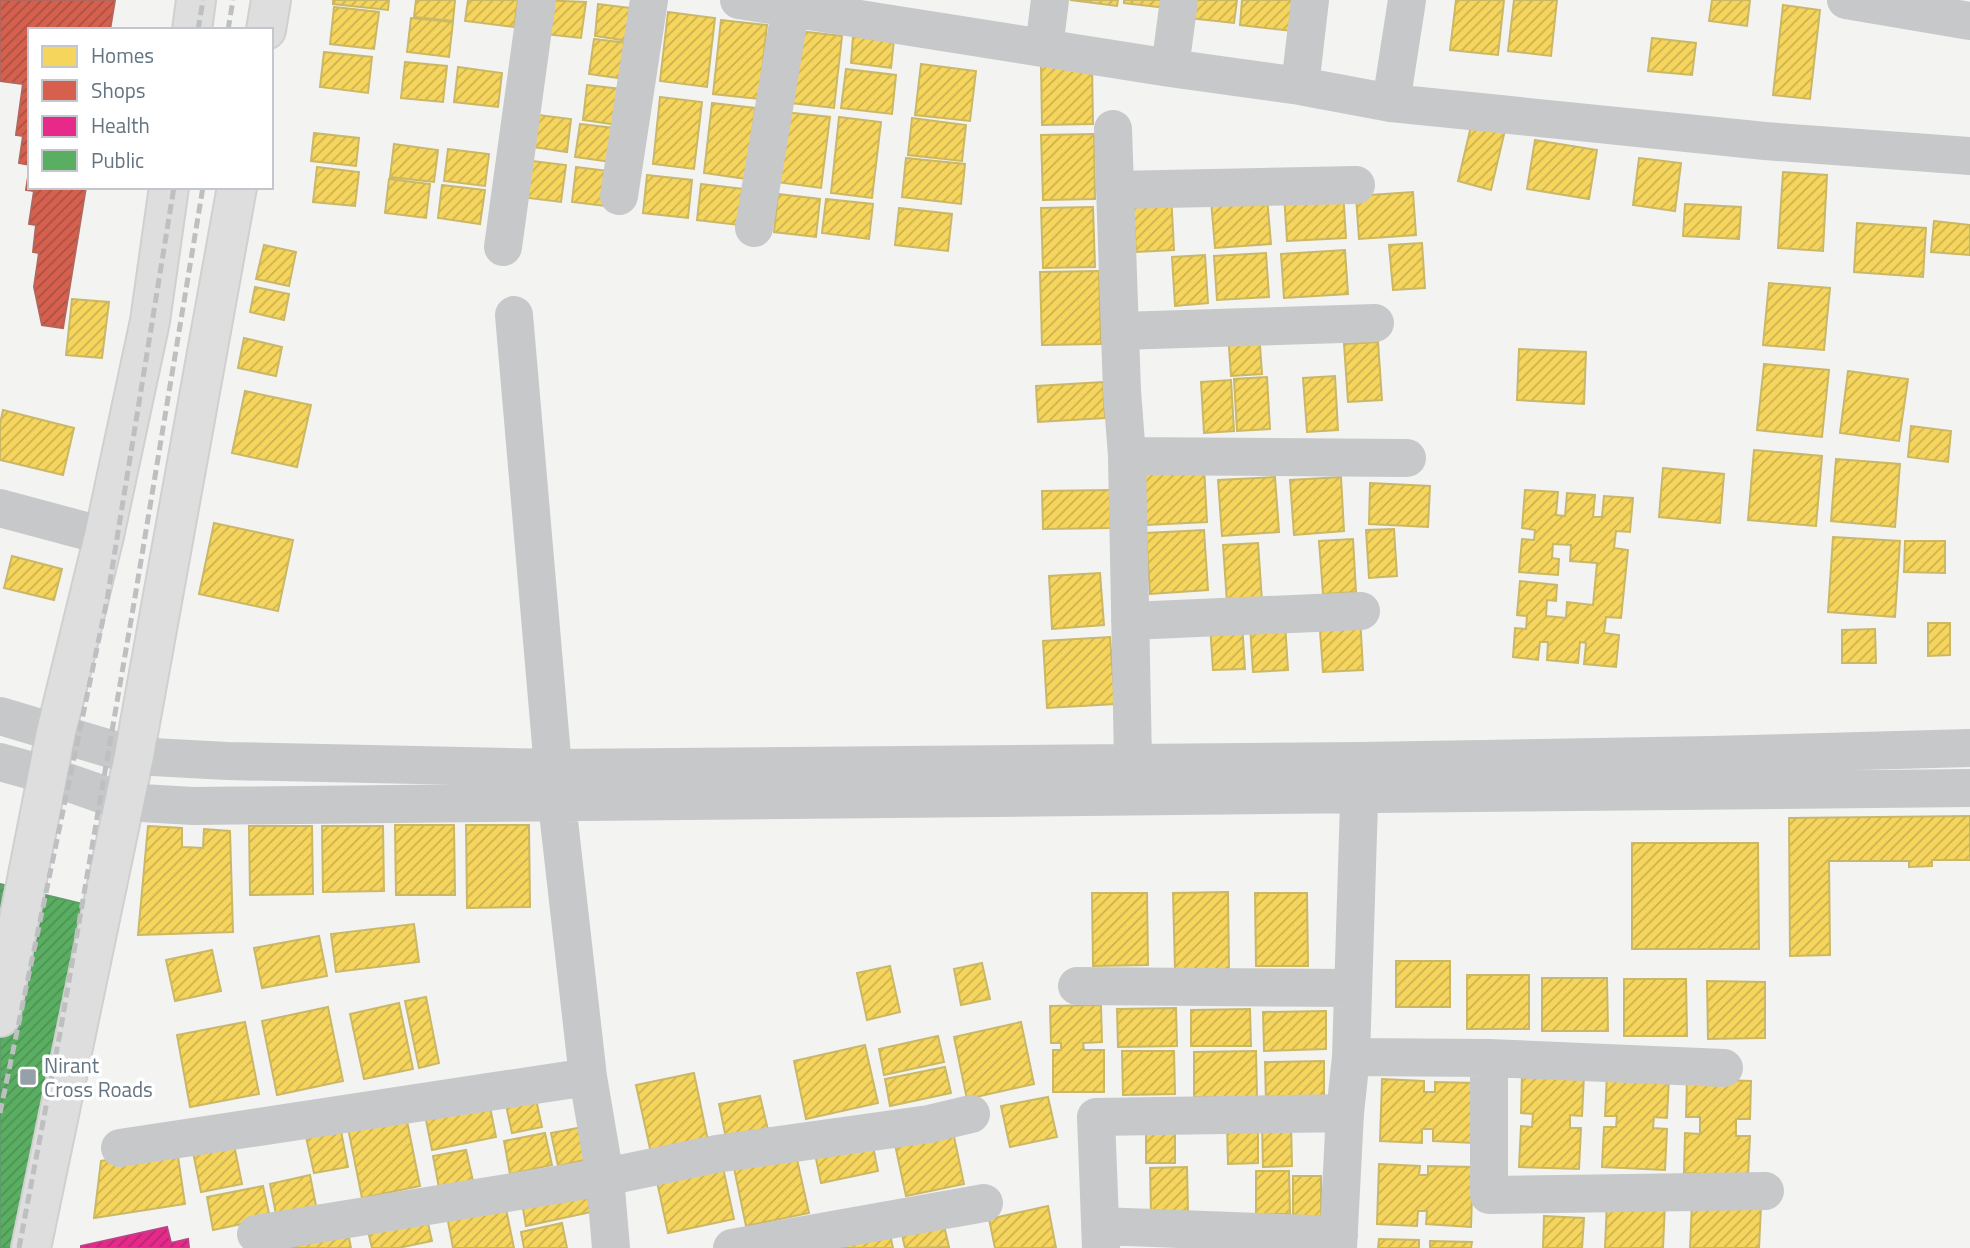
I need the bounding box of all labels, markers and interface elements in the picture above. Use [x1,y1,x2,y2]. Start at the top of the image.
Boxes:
legend [28,28,273,189]
text: Homes [91,39,154,71]
text: Shops [91,74,146,106]
text: Health [91,109,150,141]
text: Public [91,144,144,176]
place label: Nirant Cross Roads [44,1049,153,1105]
marker: Nirant Cross Roads [18,1067,38,1087]

